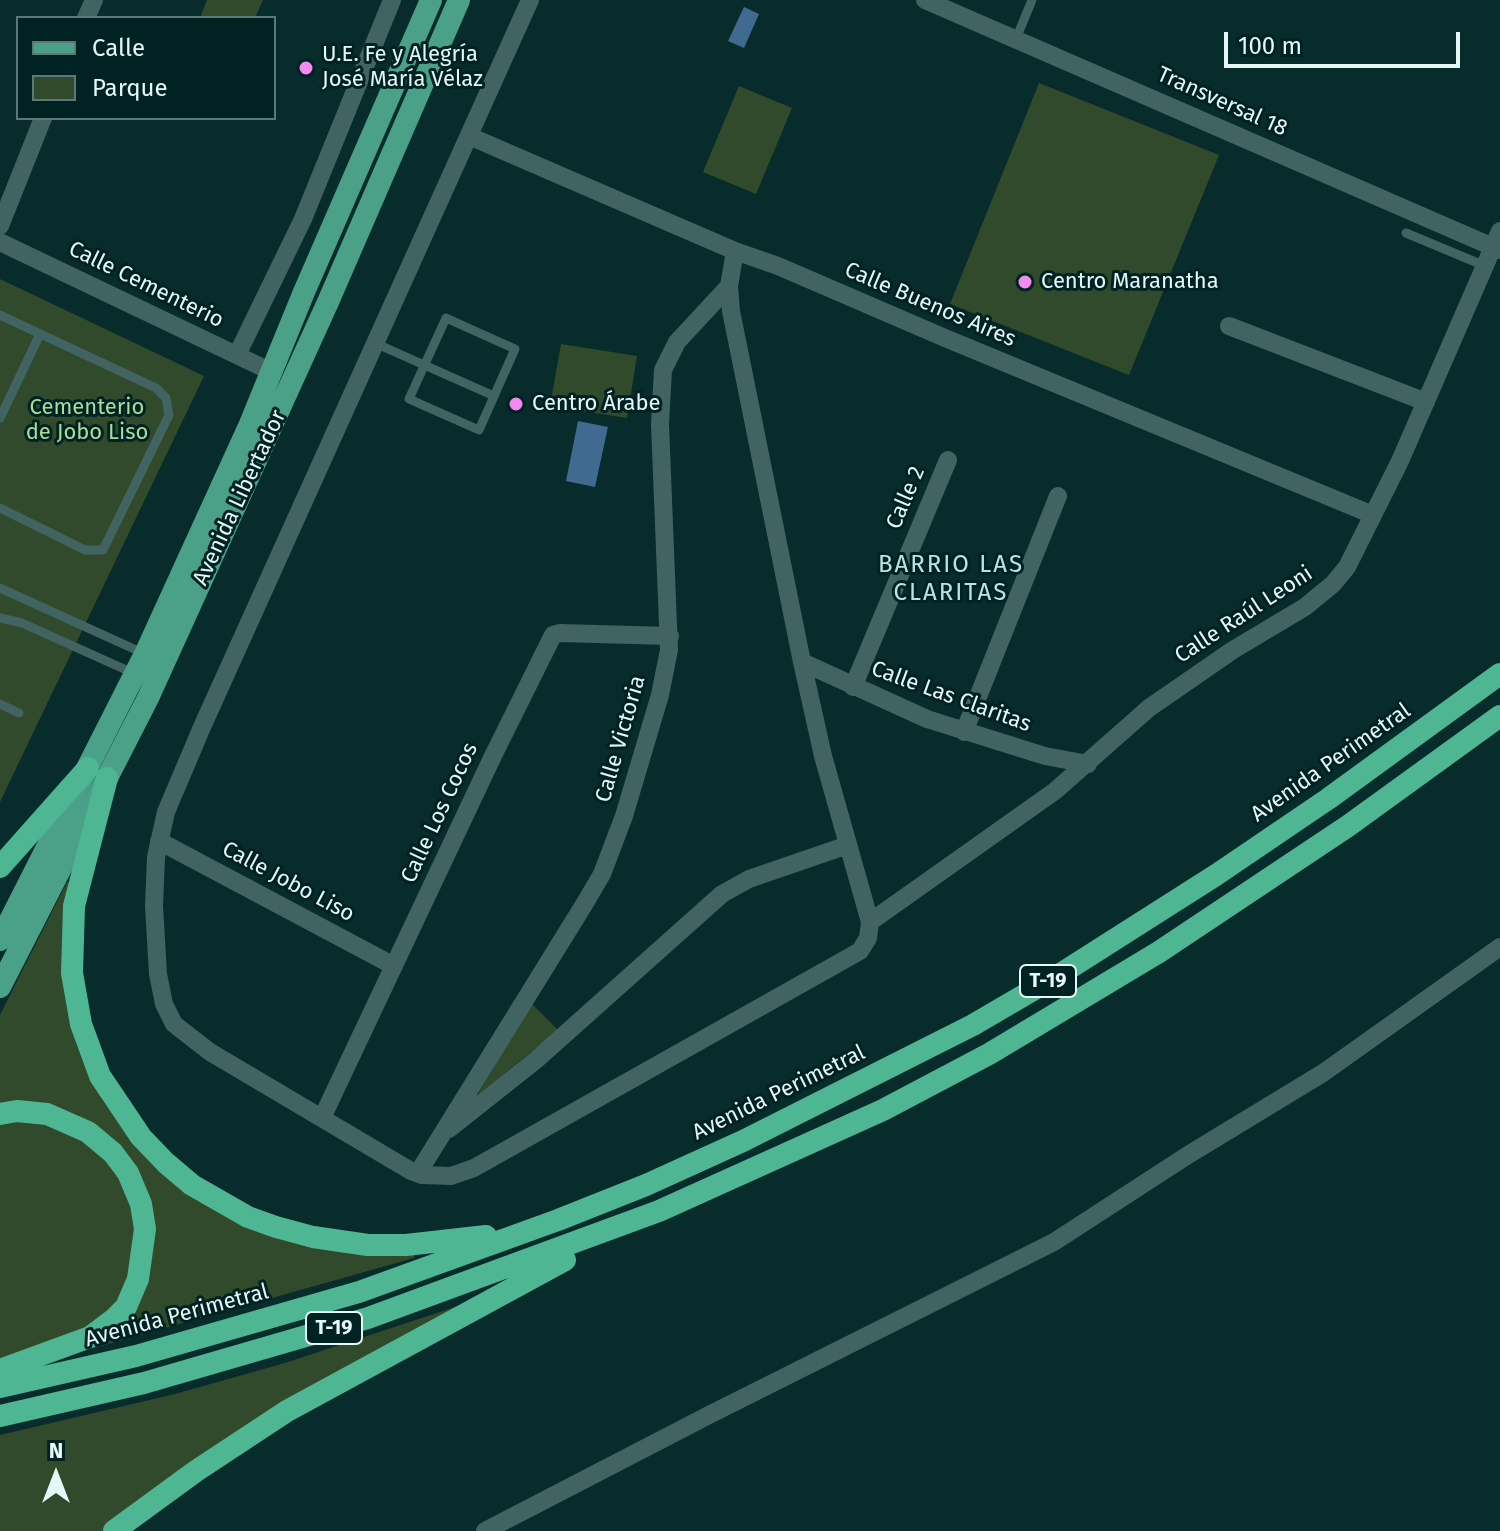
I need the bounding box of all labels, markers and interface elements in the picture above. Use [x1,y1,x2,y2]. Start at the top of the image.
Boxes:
legend [16,16,276,120]
scale bar [1228,16,1464,66]
text: 100 m [1238,32,1302,60]
text: Calle [92,34,145,62]
place label: U.E. Fe y Alegría José María Vélaz [322,42,483,94]
marker: U.E. Fe y Alegría José María Vélaz [297,59,315,77]
street label: Transversal 18 [1153,62,1291,142]
text: Parque [92,74,168,102]
street label: Calle Cementerio [64,236,228,334]
street label: Calle Buenos Aires [840,257,1020,353]
place label: Centro Maranatha [1041,269,1219,295]
marker: Centro Maranatha [1016,273,1034,291]
place label: Centro Árabe [532,391,661,417]
park label: Cementerio de Jobo Liso [26,395,148,446]
marker: Centro Árabe [507,395,525,413]
street label: Avenida Libertador [188,406,292,590]
street label: Calle 2 [881,463,931,533]
district label: BARRIO LAS CLARITAS [878,551,1024,607]
street label: Calle Raúl Leoni [1170,561,1318,669]
street label: Calle Las Claritas [868,656,1034,738]
street label: Calle Victoria [590,673,652,805]
street label: Avenida Perimetral [1246,698,1416,828]
street label: Calle Los Cocos [396,739,484,887]
street label: Calle Jobo Liso [217,836,359,928]
road number: T-19 [1020,965,1076,997]
street label: Avenida Perimetral [688,1040,870,1146]
street label: Avenida Perimetral [82,1279,272,1353]
road number: T-19 [306,1312,362,1344]
north arrow [16,1435,96,1515]
text: N [49,1437,63,1464]

